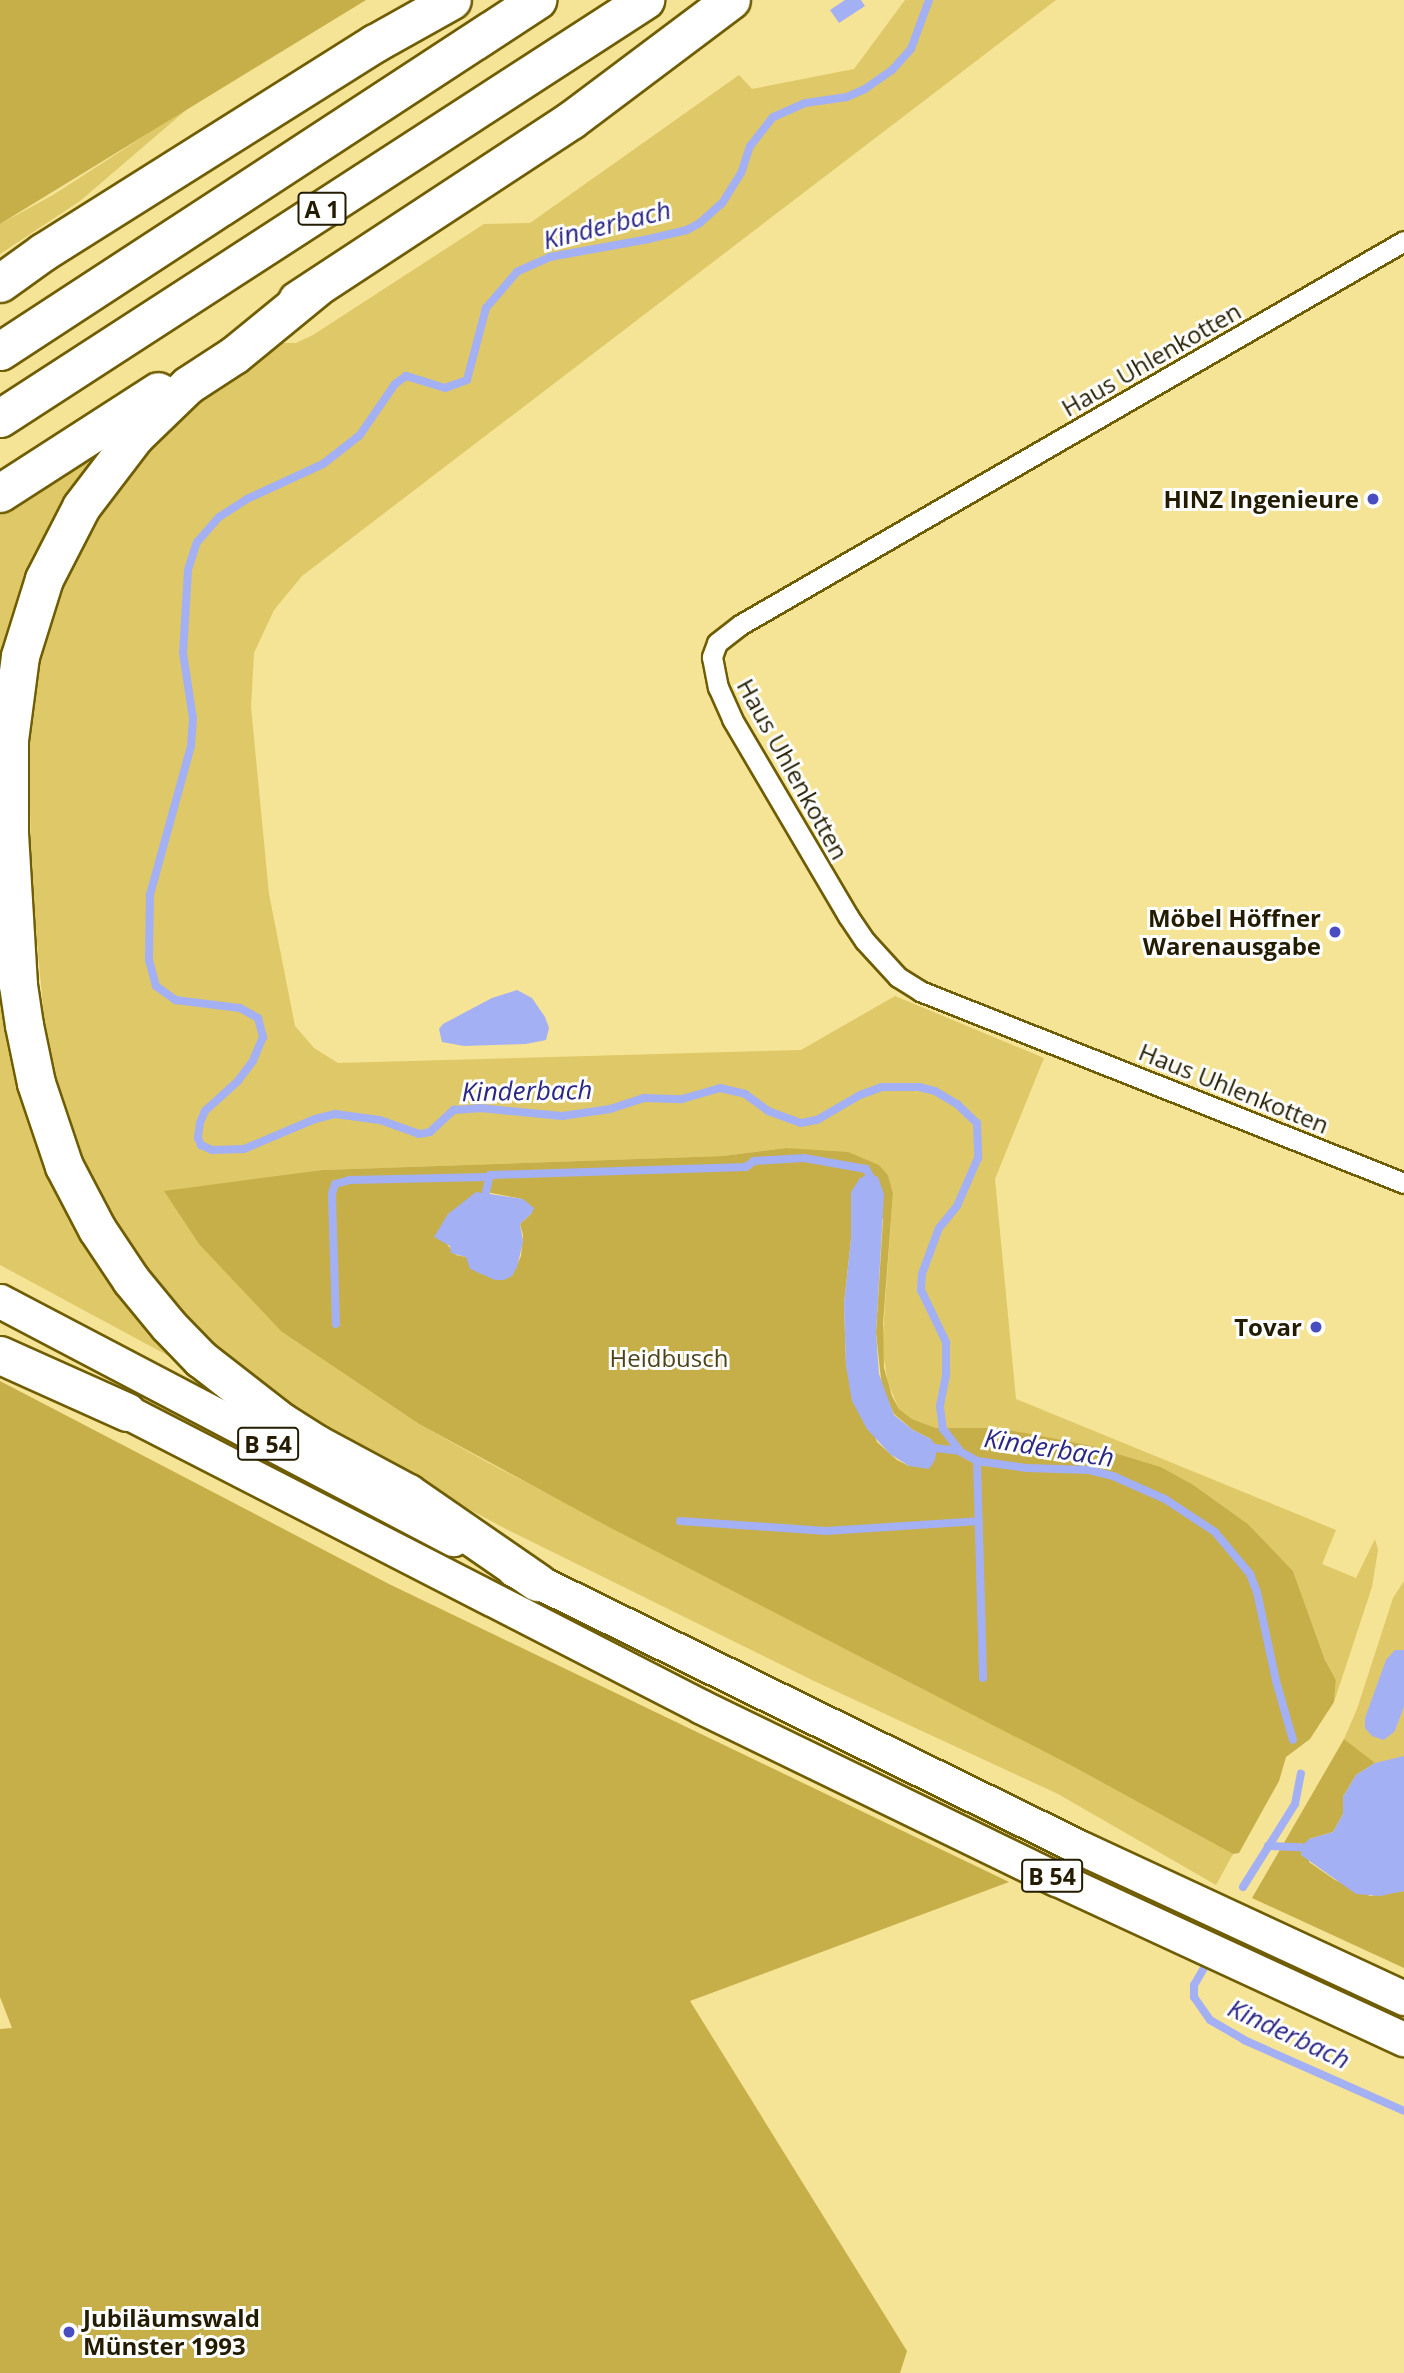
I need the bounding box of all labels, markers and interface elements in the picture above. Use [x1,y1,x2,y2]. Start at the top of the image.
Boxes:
road number: A 1 [298,190,346,229]
water label: Kinderbach [540,194,674,256]
street label: Haus Uhlenkotten [1056,296,1246,422]
place label: HINZ Ingenieure [1163,485,1359,513]
marker: HINZ Ingenieure [1365,491,1381,507]
street label: Haus Uhlenkotten [731,674,855,864]
place label: Möbel Höffner Warenausgabe [1143,904,1321,960]
marker: Möbel Höffner Warenausgabe [1327,924,1343,940]
street label: Haus Uhlenkotten [1135,1037,1333,1139]
water label: Kinderbach [461,1074,593,1108]
place label: Tovar [1234,1313,1302,1341]
marker: Tovar [1308,1319,1324,1335]
park label: Heidbusch [610,1344,728,1372]
water label: Kinderbach [982,1422,1116,1474]
road number: B 54 [236,1424,300,1464]
road number: B 54 [1020,1856,1084,1896]
water label: Kinderbach [1223,1992,1355,2076]
place label: Jubiläumswald Münster 1993 [83,2304,260,2360]
marker: Jubiläumswald Münster 1993 [61,2324,77,2340]

